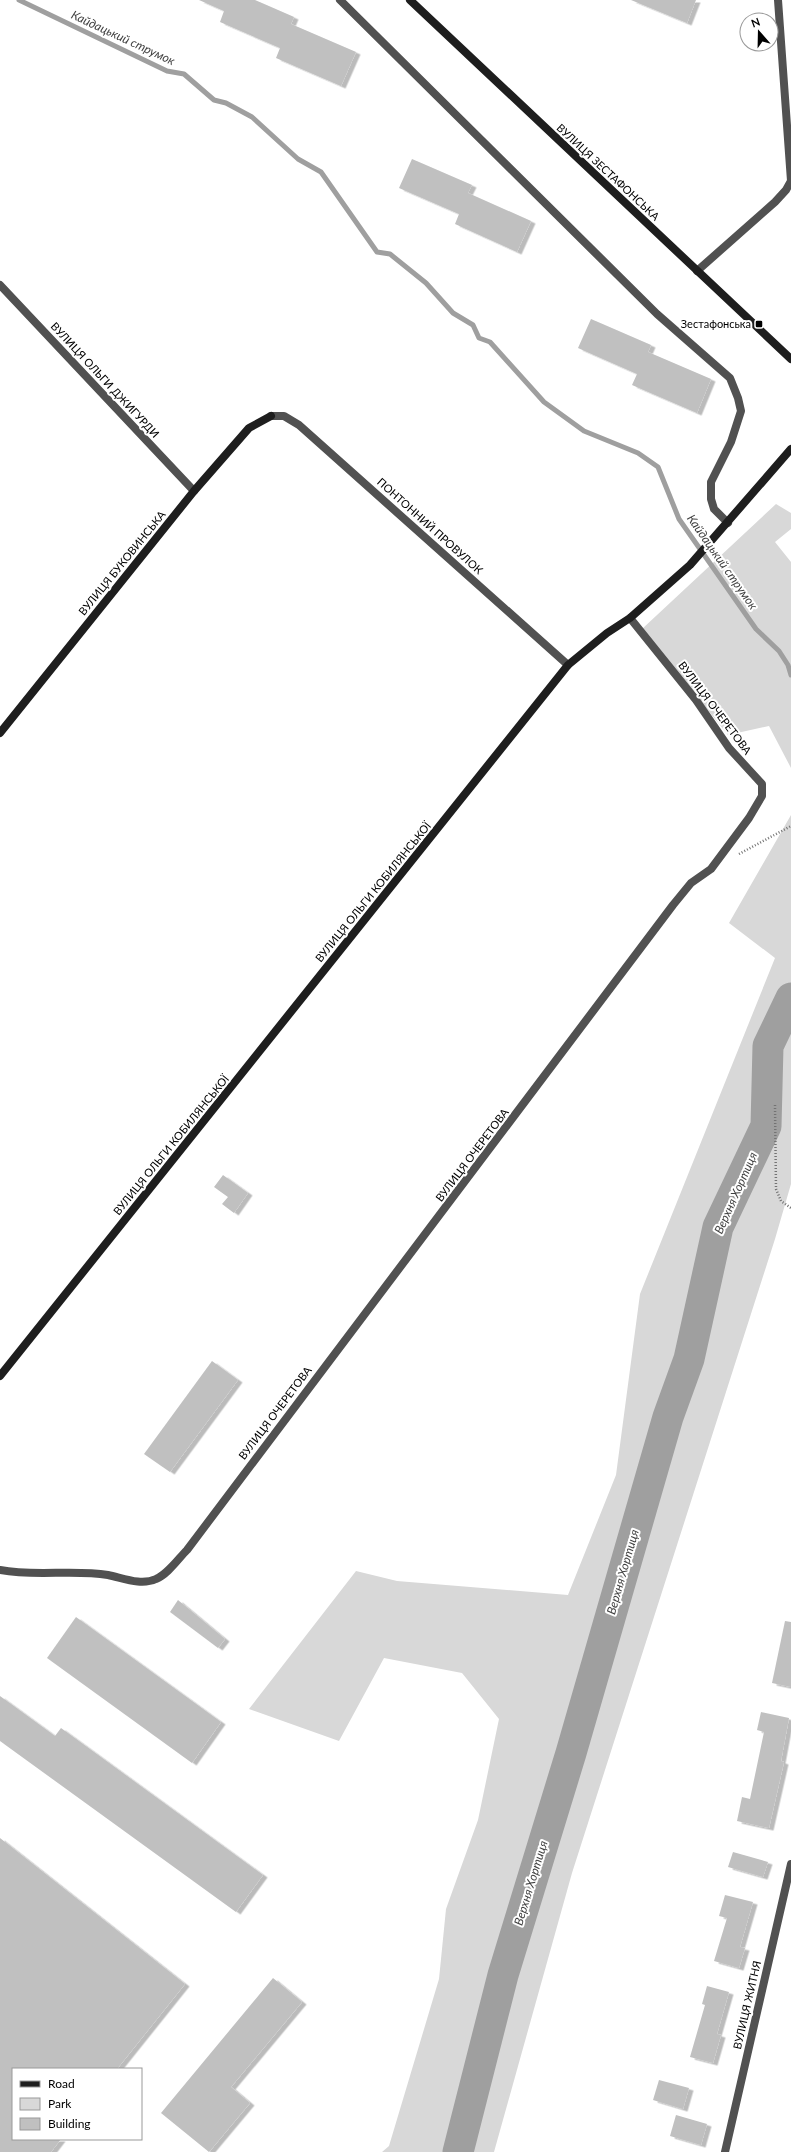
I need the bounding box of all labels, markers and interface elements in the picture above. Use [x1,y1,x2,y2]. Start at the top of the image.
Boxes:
water label: Кайдацький струмок [69,7,178,68]
north arrow [739,12,779,52]
text: N [749,15,762,30]
street label: ВУЛИЦЯ ЗЕСТАФОНСЬКА [554,121,663,223]
place label: Зестафонська [681,317,751,330]
street label: ВУЛИЦЯ ОЛЬГИ ДЖИГУРДИ [48,319,162,440]
marker: Зестафонська [754,319,764,329]
street label: ПОНТОННИЙ ПРОВУЛОК [375,475,486,577]
street label: ВУЛИЦЯ БУКОВИНСЬКА [75,507,168,618]
water label: Кайдацький струмок [684,511,761,612]
street label: ВУЛИЦЯ ОЧЕРЕТОВА [676,659,755,757]
street label: ВУЛИЦЯ ОЛЬГИ КОБИЛЯНСЬКОЇ [312,818,434,964]
street label: ВУЛИЦЯ ОЛЬГИ КОБИЛЯНСЬКОЇ [110,1071,232,1217]
street label: ВУЛИЦЯ ОЧЕРЕТОВА [432,1105,511,1204]
water label: Верхня Хортиця [711,1150,760,1236]
street label: ВУЛИЦЯ ОЧЕРЕТОВА [235,1363,314,1462]
water label: Верхня Хортиця [603,1528,642,1616]
water label: Верхня Хортиця [511,1839,551,1927]
street label: ВУЛИЦЯ ЖИТНЯ [730,1959,763,2050]
legend [12,2068,142,2140]
text: Road [48,2076,75,2091]
text: Park [48,2096,72,2111]
text: Building [48,2116,91,2131]

